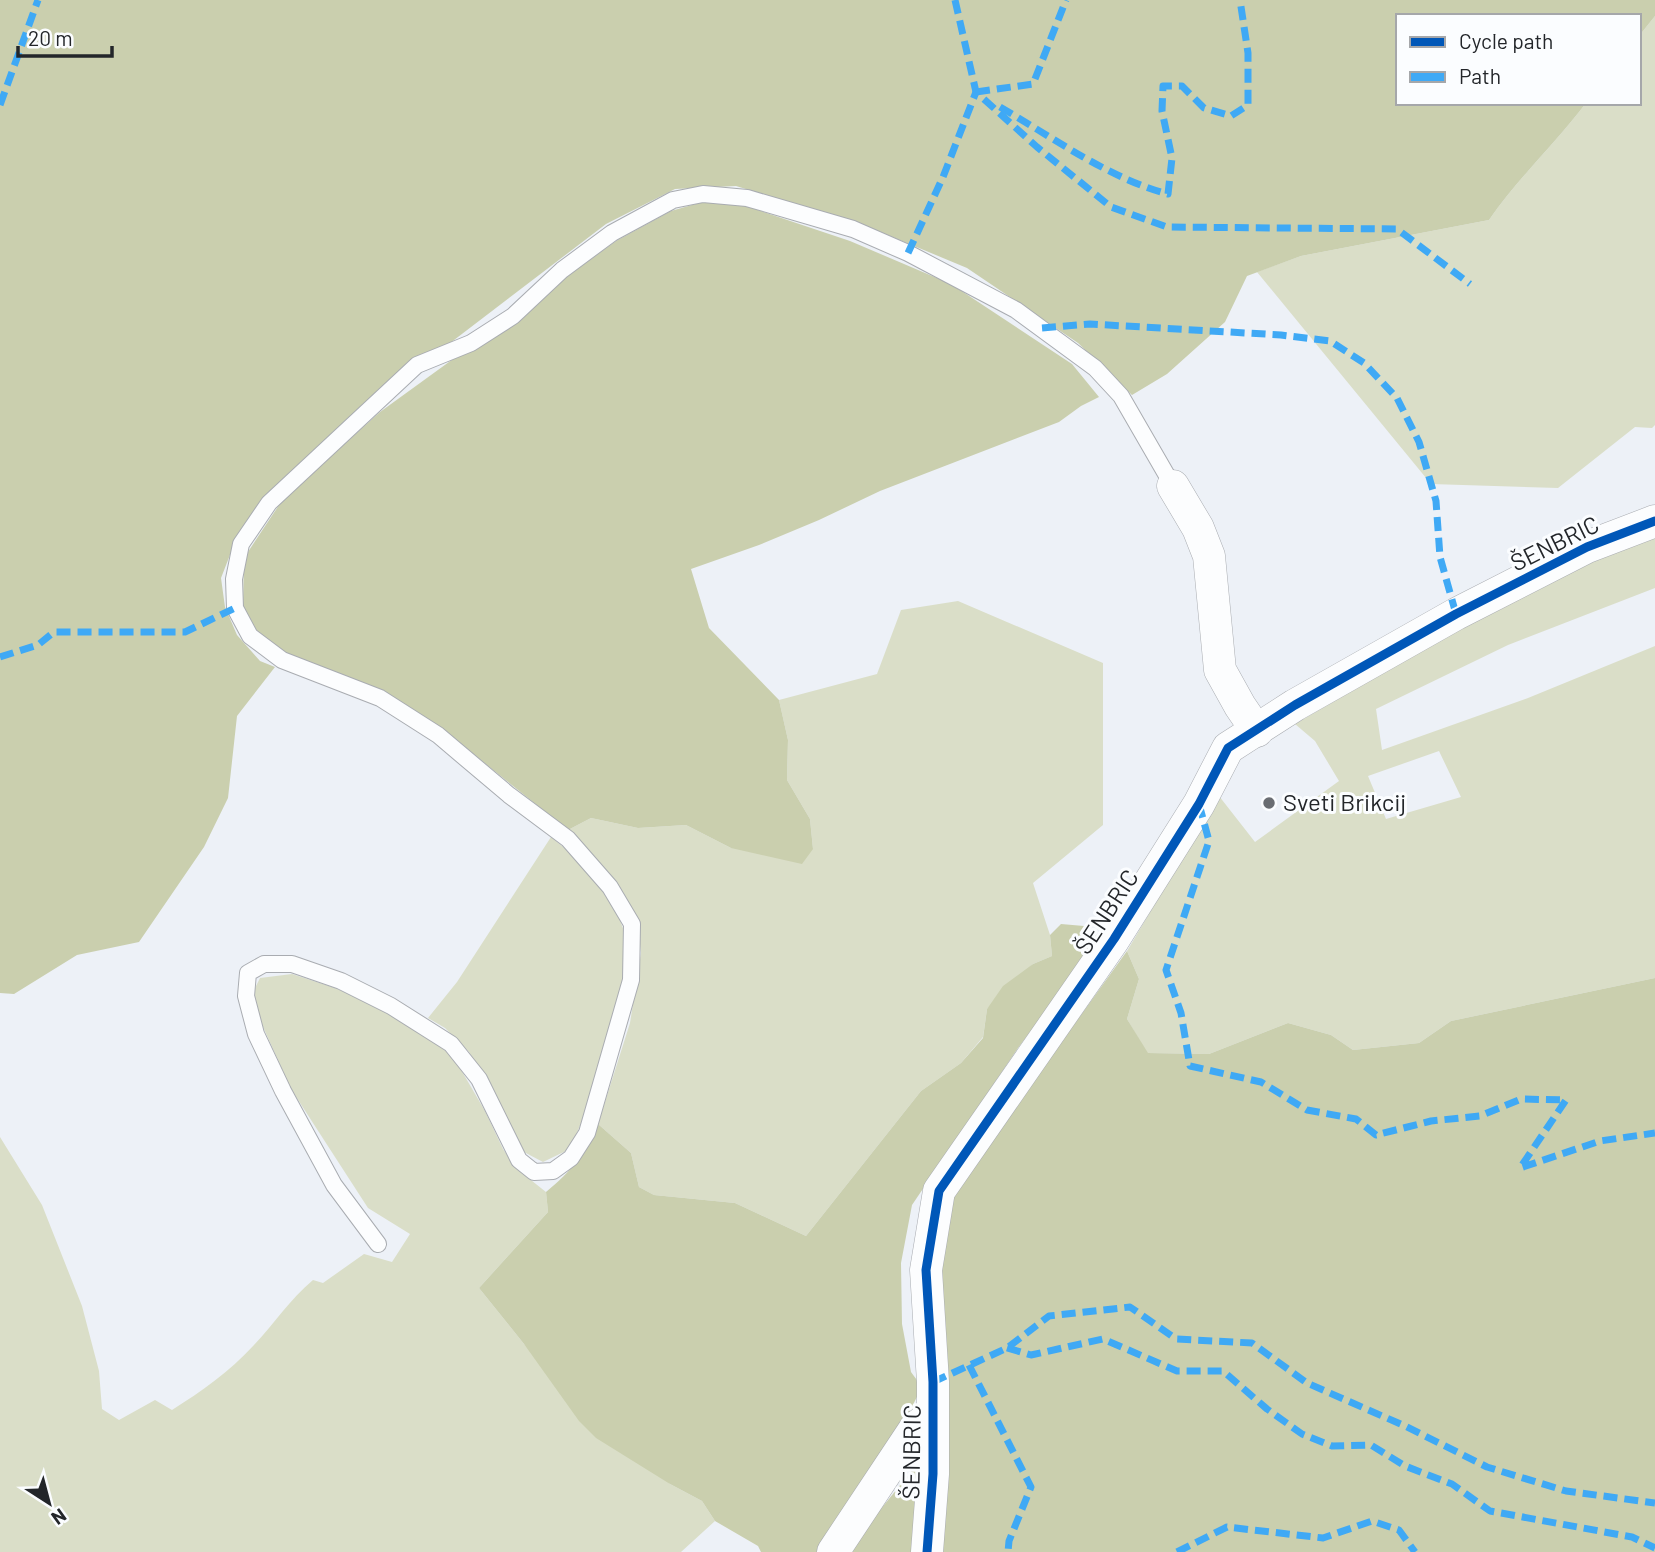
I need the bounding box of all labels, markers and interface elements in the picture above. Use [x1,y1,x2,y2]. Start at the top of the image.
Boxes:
scale bar [18,14,112,58]
legend [1396,14,1641,105]
text: 20 m [28,25,73,50]
text: Cycle path [1459,28,1553,53]
text: Path [1459,63,1501,88]
street label: ŠENBRIC [1505,509,1603,576]
place label: Sveti Brikcij [1283,787,1406,816]
marker: Sveti Brikcij [1261,795,1277,811]
street label: ŠENBRIC [1068,863,1144,959]
street label: ŠENBRIC [895,1404,926,1500]
north arrow [14,1468,84,1538]
text: N [47,1504,71,1530]

